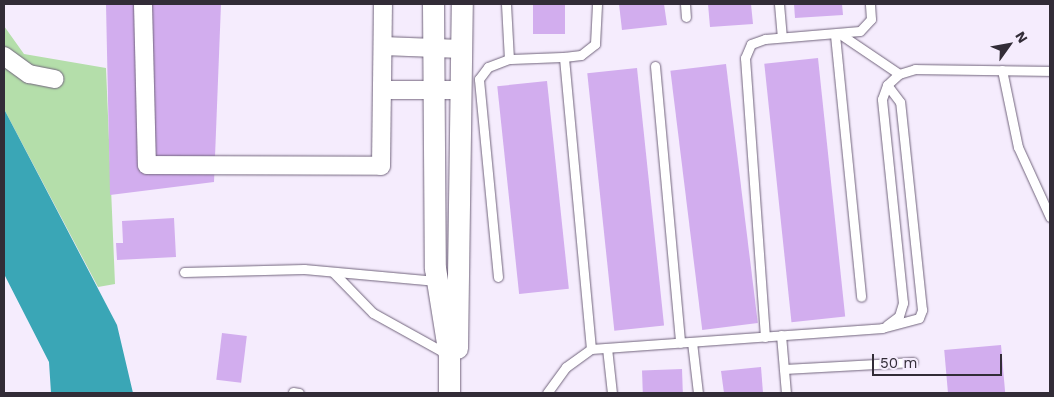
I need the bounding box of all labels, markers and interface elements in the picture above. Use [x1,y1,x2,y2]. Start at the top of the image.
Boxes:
north arrow [984,20,1034,70]
text: N [1012,28,1031,46]
scale bar [874,344,1004,376]
text: 50 m [880,354,917,372]

